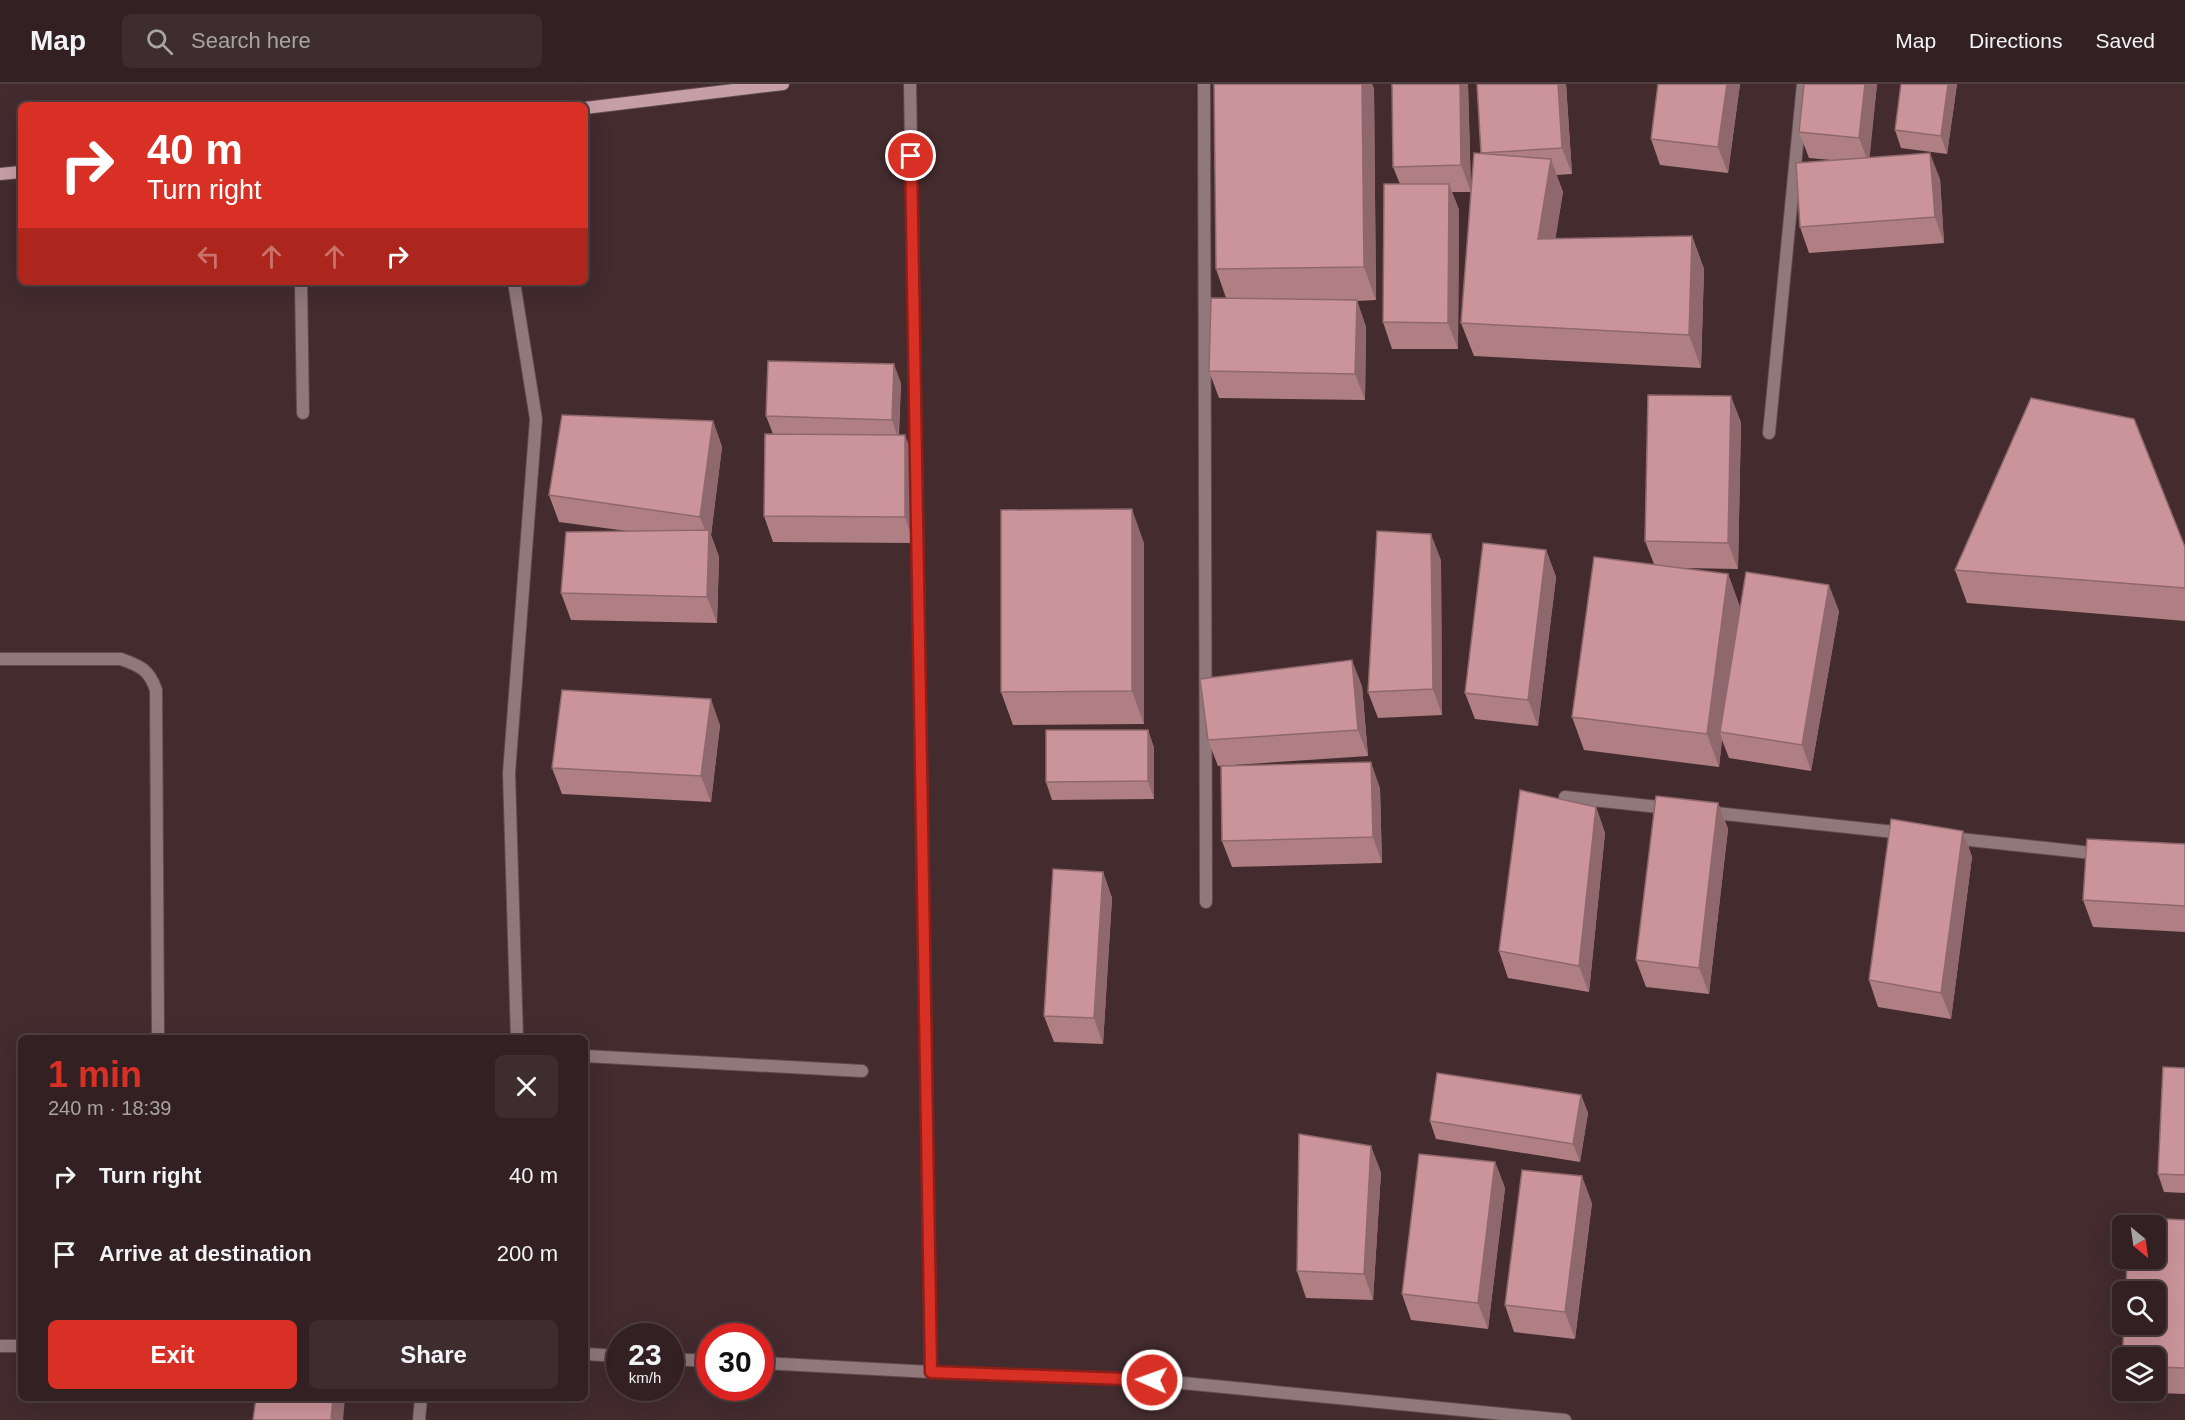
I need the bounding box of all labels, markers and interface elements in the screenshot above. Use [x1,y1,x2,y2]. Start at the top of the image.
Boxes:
search box [122,14,542,68]
text: Map [30,25,86,56]
icon: search [143,25,176,58]
text: Search here [191,28,311,53]
text: Map [1895,29,1936,52]
text: Directions [1969,29,2062,52]
text: Saved [2095,29,2155,52]
icon: right [48,126,126,204]
text: 40 m [147,126,243,173]
pin [885,130,936,181]
icon: arrive [894,139,927,172]
text: Turn right [147,175,262,205]
icon: left [192,240,225,273]
icon: ahead [255,240,288,273]
icon: ahead [318,240,351,273]
icon: right [381,240,414,273]
text: 1 min [48,1054,142,1095]
button: close [495,1055,558,1118]
text: 240 m · 18:39 [48,1097,171,1119]
icon: right [48,1160,81,1193]
text: Turn right [99,1163,201,1188]
text: 40 m [509,1163,558,1188]
north arrow [2112,1215,2166,1269]
map controls [2112,1215,2166,1401]
icon: arrive [48,1238,81,1271]
text: Arrive at destination [99,1241,312,1266]
text: 200 m [497,1241,558,1266]
button: search [2112,1281,2166,1335]
button: Exit [48,1320,297,1389]
button: Share [309,1320,558,1389]
speed limit sign: 30 [696,1323,774,1401]
text: 23 [628,1338,662,1371]
button: layers [2112,1347,2166,1401]
position arrow [1120,1348,1184,1412]
text: km/h [629,1369,661,1386]

